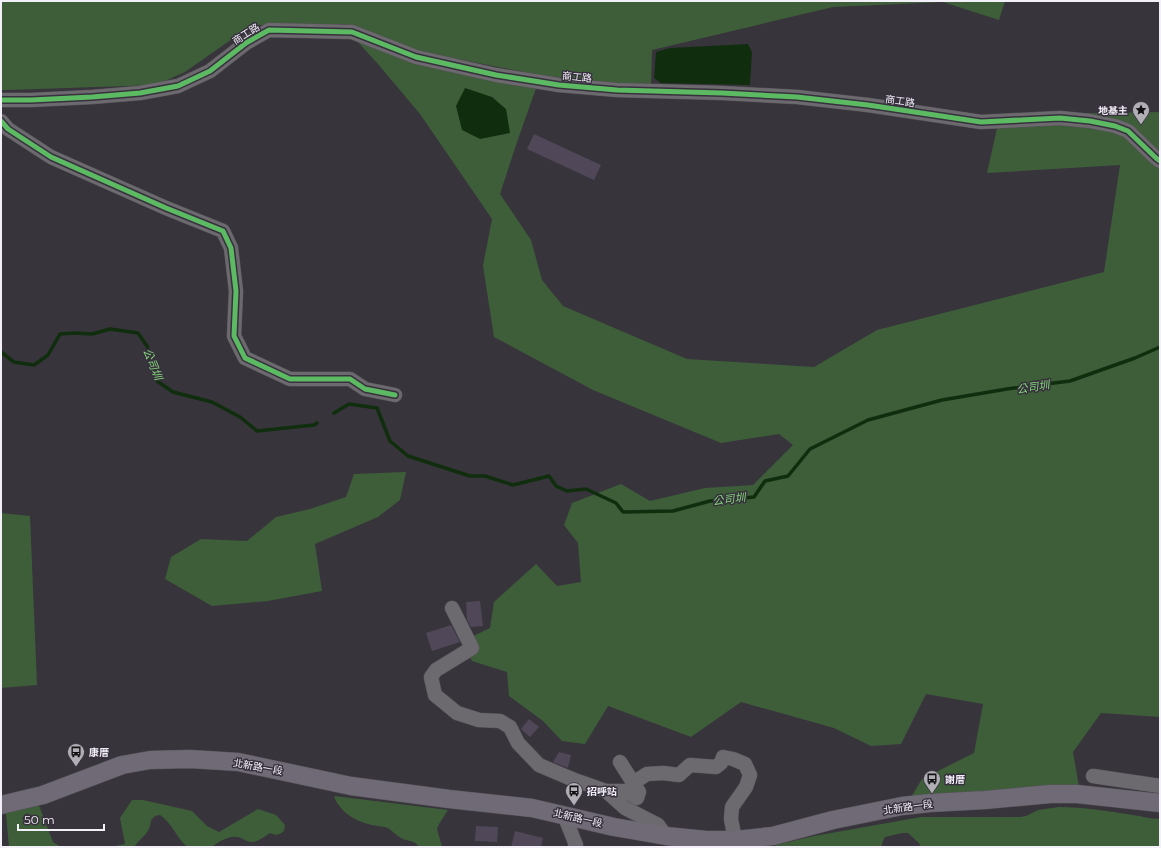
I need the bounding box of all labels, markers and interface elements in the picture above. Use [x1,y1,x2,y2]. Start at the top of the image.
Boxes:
street label: 商工路 [230,21,262,47]
street label: 商工路 [561,69,593,85]
street label: 商工路 [884,92,916,110]
place icon: 地基主 [1131,100,1151,125]
place label: 地基主 [1098,104,1128,117]
water label: 公司圳 [140,346,166,384]
water label: 公司圳 [1016,377,1052,396]
water label: 公司圳 [712,490,748,508]
bus stop icon: 康厝 [66,742,86,767]
place label: 康厝 [89,746,109,759]
street label: 北新路一段 [232,756,284,778]
bus stop icon: 謝厝 [922,769,942,794]
place label: 謝厝 [945,773,965,786]
bus stop icon: 招呼站 [564,781,584,806]
place label: 招呼站 [586,785,617,798]
street label: 北新路一段 [882,797,934,817]
scale bar [18,806,104,832]
street label: 北新路一段 [552,806,604,830]
text: 50 m [24,812,55,827]

